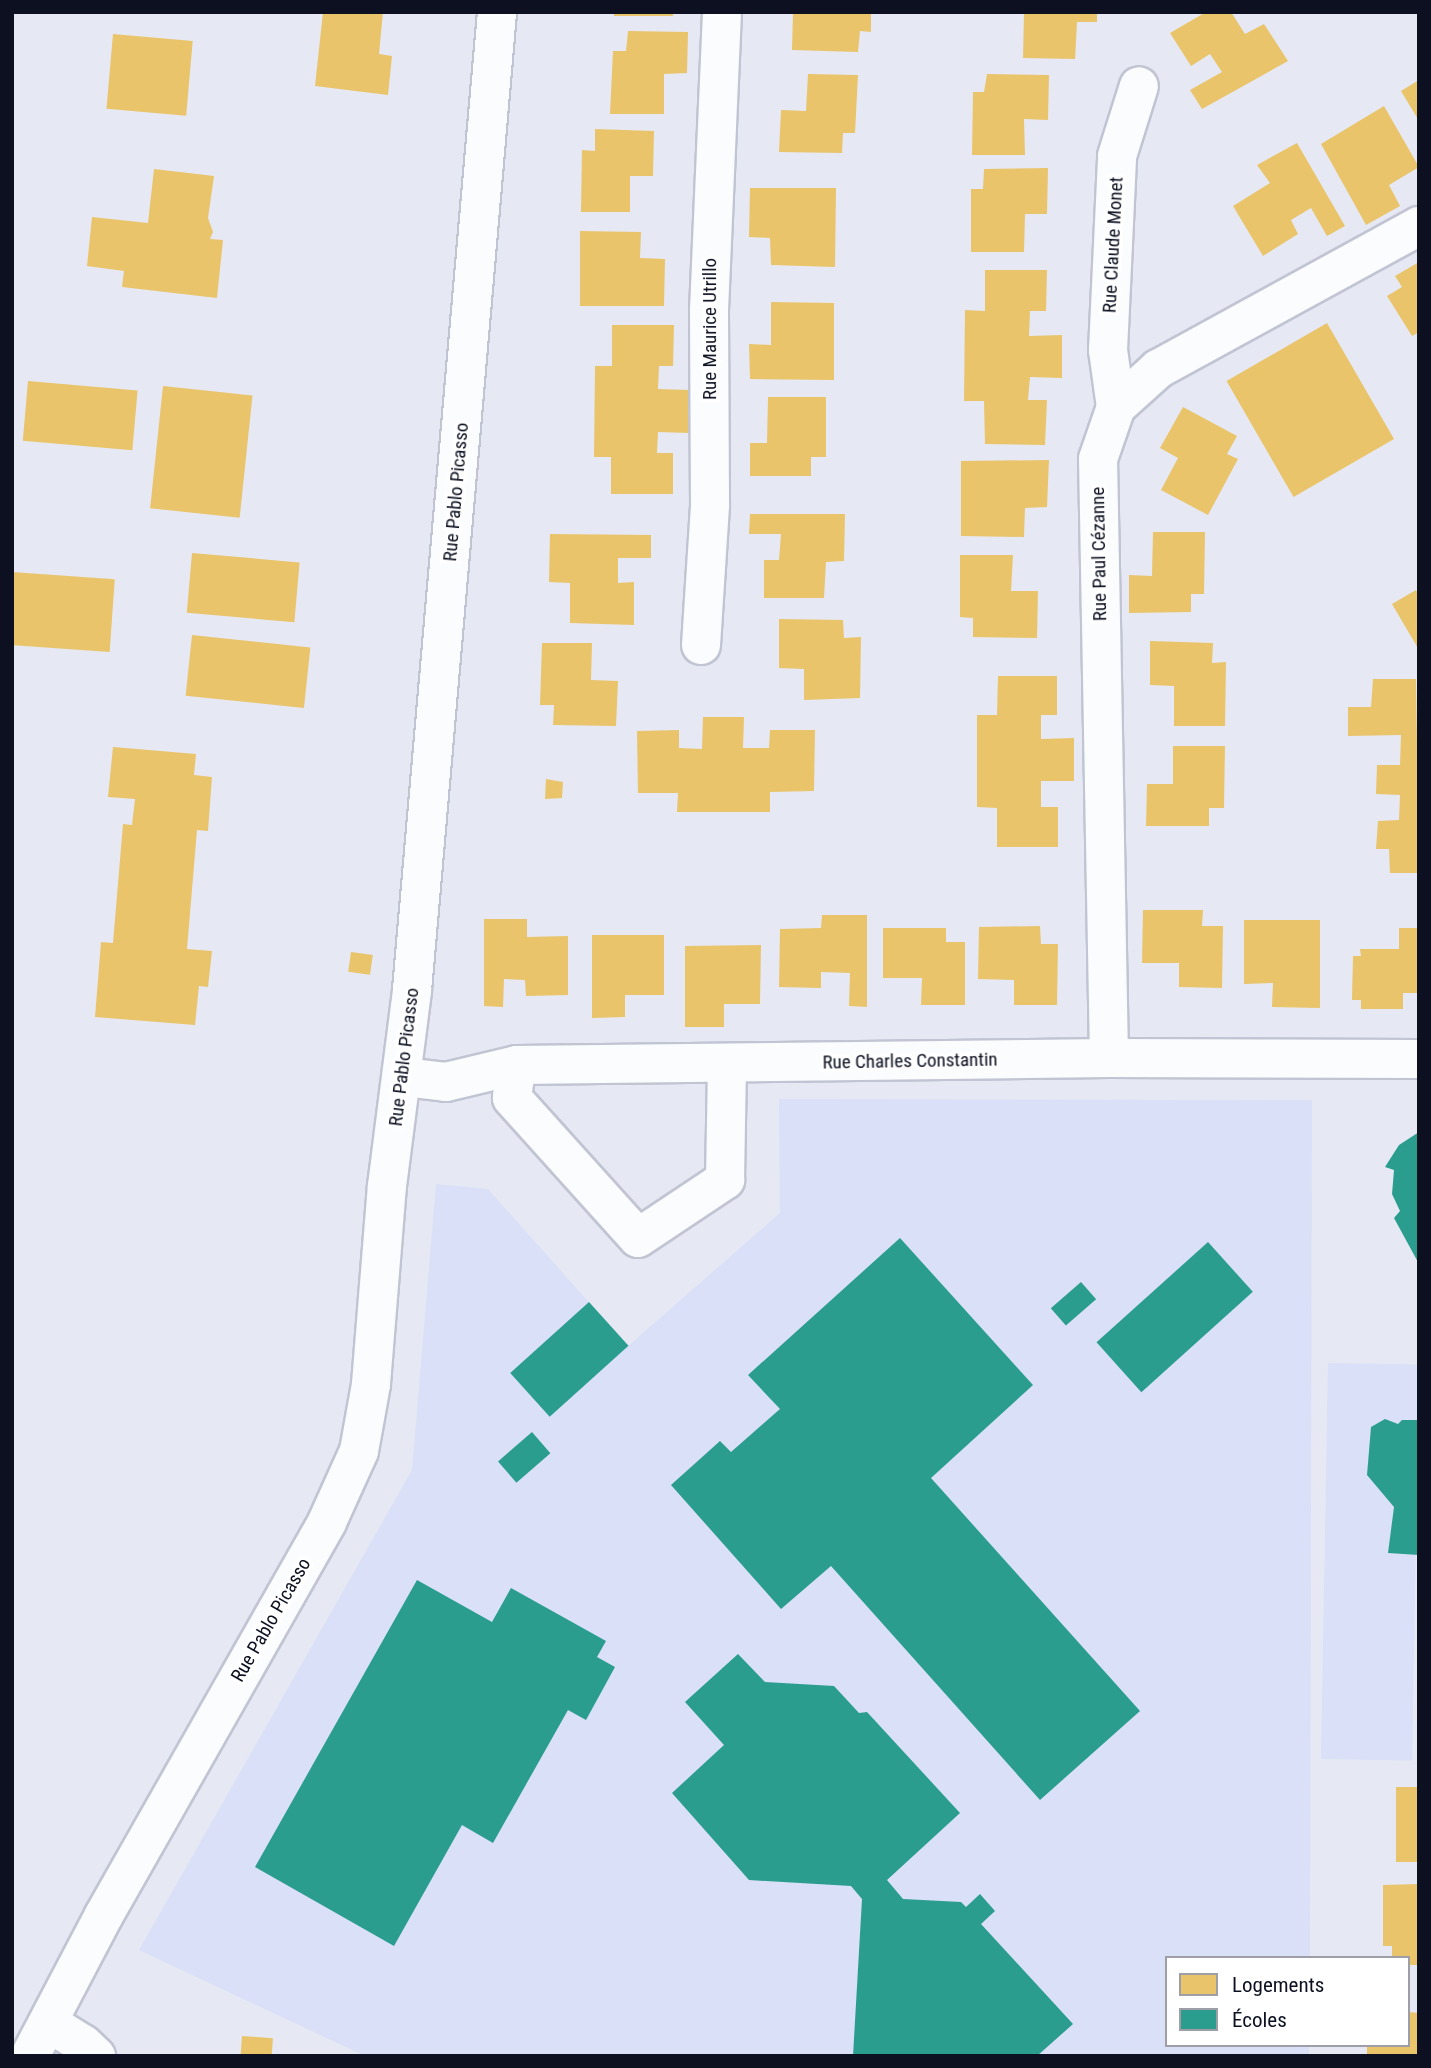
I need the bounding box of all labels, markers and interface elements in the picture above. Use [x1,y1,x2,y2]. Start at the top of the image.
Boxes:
street label: Rue Claude Monet [1098,176,1128,314]
street label: Rue Maurice Utrillo [699,258,721,400]
street label: Rue Pablo Picasso [439,422,473,562]
street label: Rue Paul Cézanne [1086,487,1112,621]
street label: Rue Pablo Picasso [384,986,424,1128]
street label: Rue Charles Constantin [822,1048,998,1074]
street label: Rue Pablo Picasso [226,1554,316,1686]
legend [1165,1956,1410,2047]
text: Logements [1232,1973,1324,1997]
text: Écoles [1232,2008,1287,2032]

